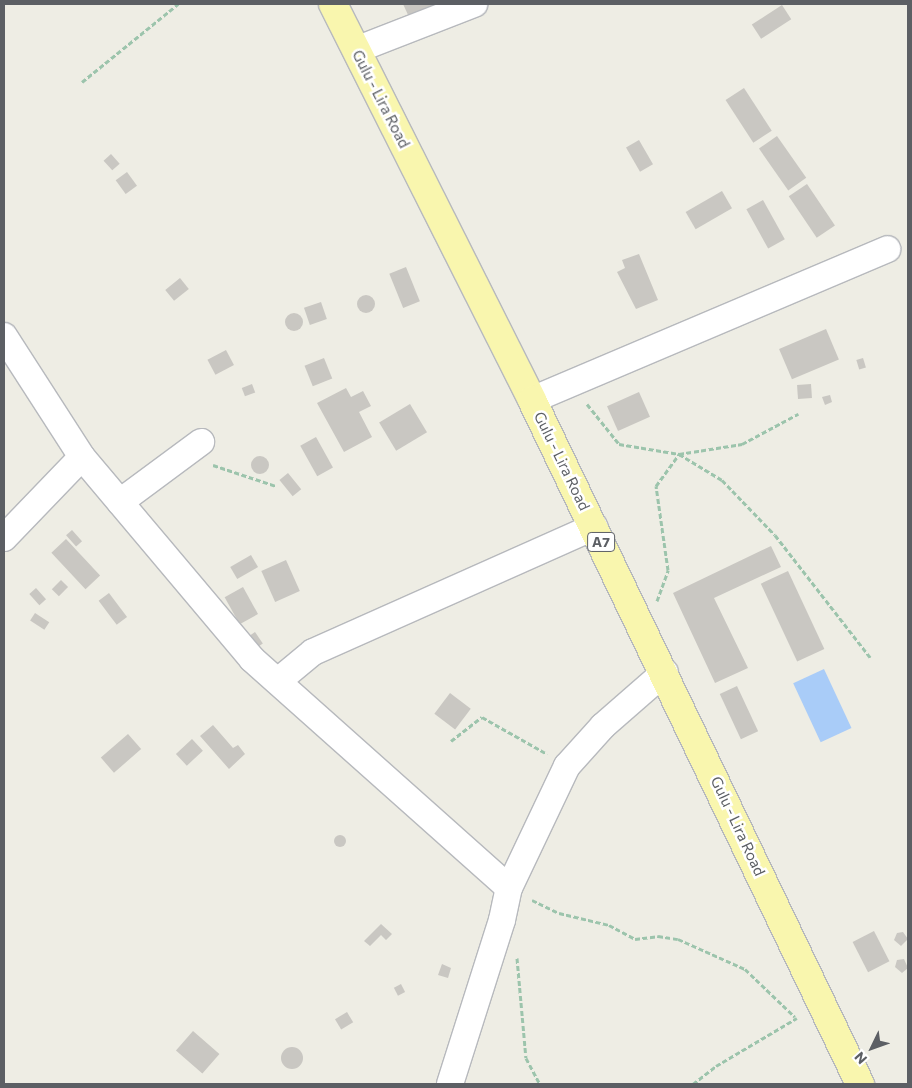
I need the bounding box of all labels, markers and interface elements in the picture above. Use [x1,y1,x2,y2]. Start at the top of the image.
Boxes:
street label: Gulu - Lira Road [349,47,413,151]
street label: Gulu - Lira Road [530,409,594,513]
road number: A7 [586,530,616,554]
street label: Gulu - Lira Road [707,773,769,879]
north arrow [847,1023,897,1073]
text: N [851,1049,870,1068]

